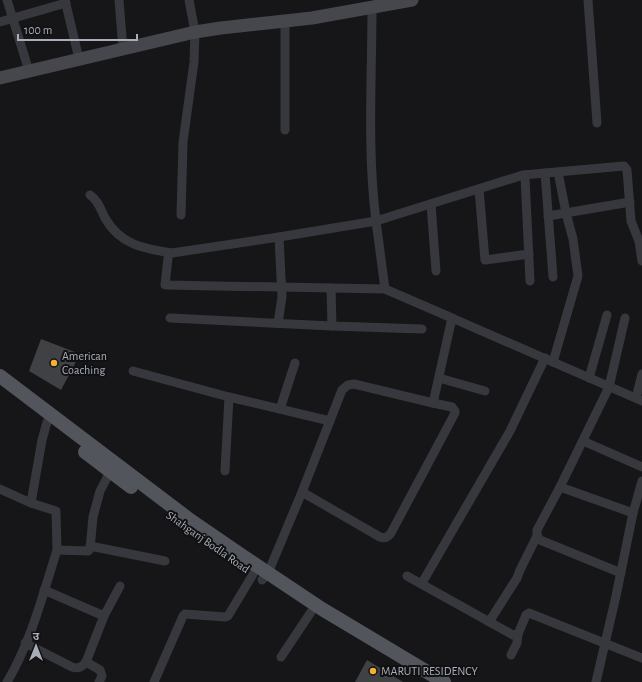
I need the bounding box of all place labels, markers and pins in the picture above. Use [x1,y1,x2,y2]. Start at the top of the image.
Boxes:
place label: American Coaching [62,350,107,376]
marker: American Coaching [49,358,59,368]
place label: MARUTI RESIDENCY [381,665,479,677]
marker: MARUTI RESIDENCY [368,666,378,676]

